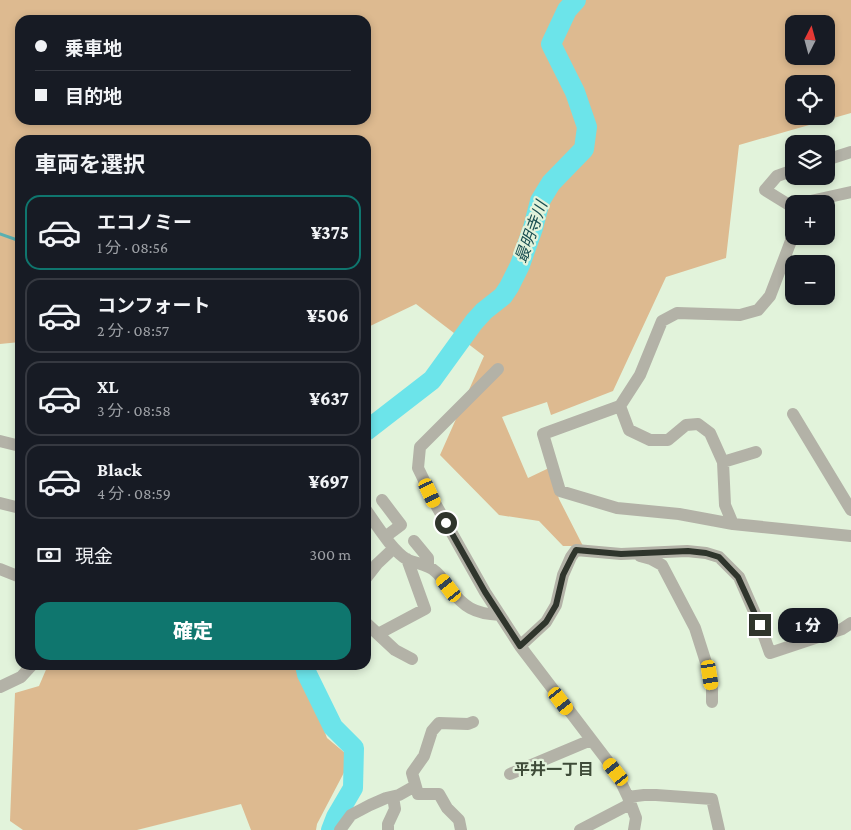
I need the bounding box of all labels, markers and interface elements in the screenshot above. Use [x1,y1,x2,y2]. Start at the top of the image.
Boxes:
north arrow [785,15,835,65]
map controls [785,15,835,305]
text: 乗車地 [65,38,122,59]
button: locate [785,75,835,125]
text: 目的地 [65,86,122,107]
button: layers [785,135,835,185]
text: 車両を選択 [35,152,145,177]
button: + [785,195,835,245]
water label: 最明寺川 [512,197,551,265]
icon: car [37,210,82,255]
text: エコノミー [97,212,192,233]
text: ¥375 [311,222,349,243]
text: 1 分 · 08:56 [97,239,168,256]
button: − [785,255,835,305]
icon: car [37,293,82,338]
text: コンフォート [97,295,210,316]
text: ¥506 [306,305,349,326]
text: 2 分 · 08:57 [97,322,169,339]
icon: car [37,376,82,421]
text: XL [97,376,119,397]
text: ¥637 [309,388,349,409]
text: 3 分 · 08:58 [97,402,171,419]
icon: car [37,459,82,504]
text: Black [97,459,142,480]
text: ¥697 [308,471,349,492]
car [416,476,443,510]
text: 4 分 · 08:59 [97,485,171,502]
route start [435,512,457,534]
icon: cash [35,541,63,569]
text: 現金 [75,546,113,567]
text: 300 m [309,546,351,563]
car [433,572,464,604]
button: 確定 [35,602,351,660]
callout: 1 分 [778,608,838,642]
route end [749,614,771,636]
text: 1 分 [795,617,821,634]
car [700,659,719,691]
car [545,685,576,717]
car [600,756,631,788]
district label: 平井一丁目 [514,760,594,778]

